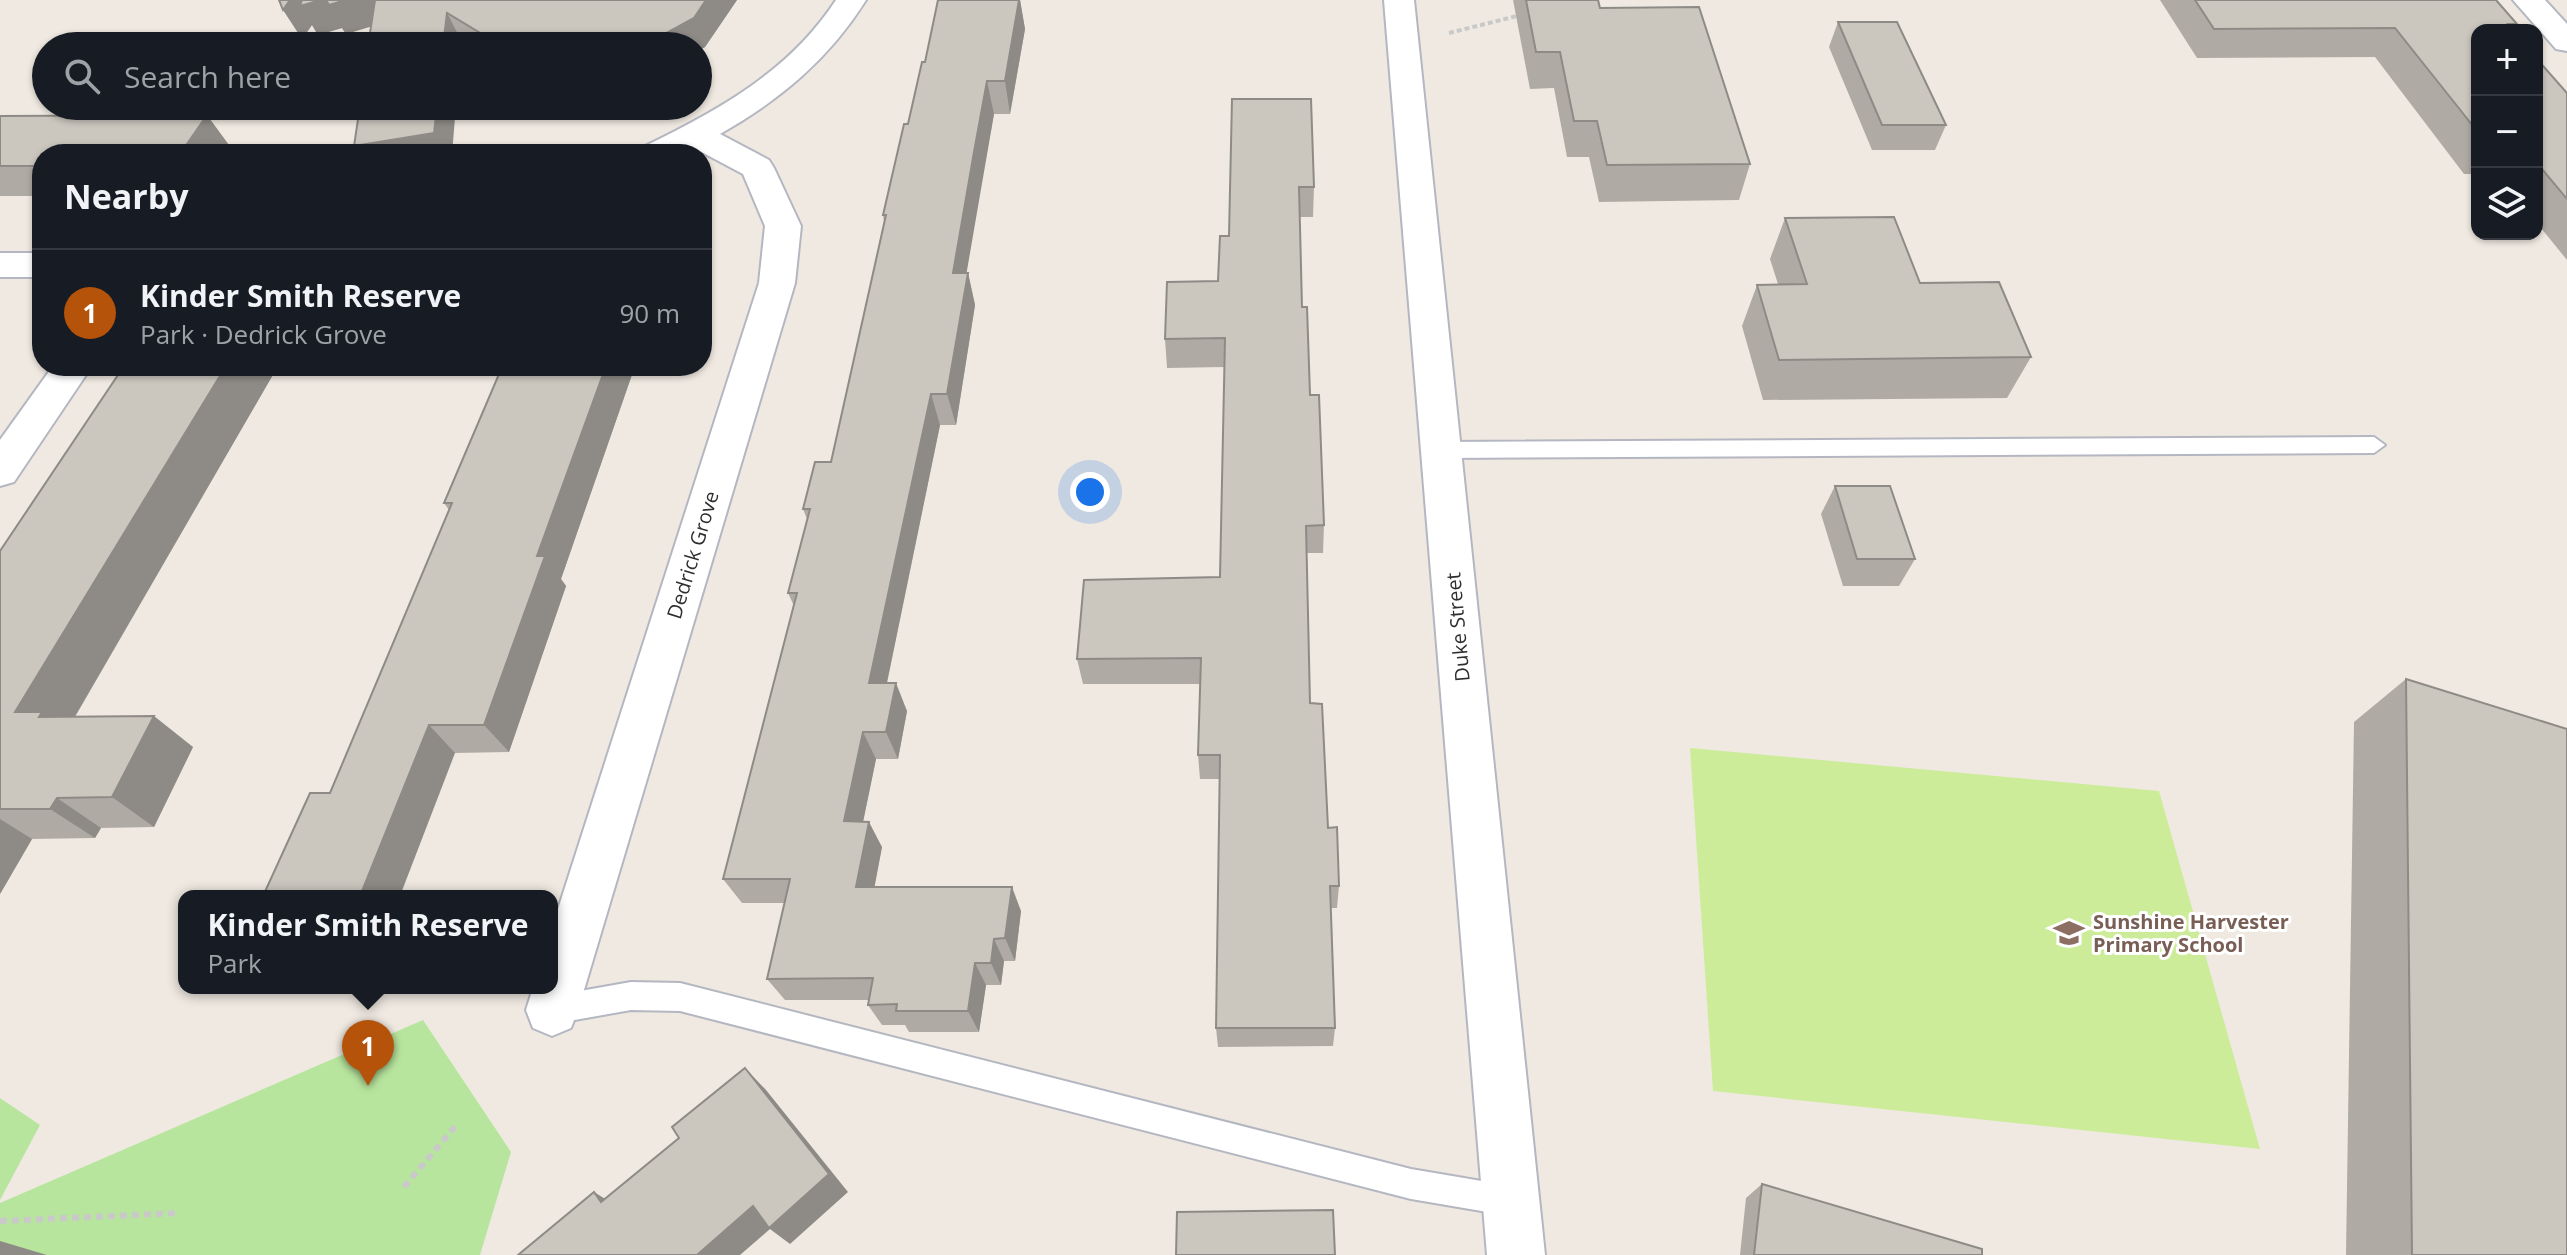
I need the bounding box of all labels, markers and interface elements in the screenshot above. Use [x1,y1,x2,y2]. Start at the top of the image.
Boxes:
map controls [2471,24,2543,240]
button: + [2471,24,2543,96]
search box [32,32,712,120]
icon: search [60,54,104,98]
text: Search here [124,56,291,97]
button: − [2471,96,2543,168]
button: layers [2471,168,2543,240]
text: Nearby [64,173,189,219]
text: Kinder Smith Reserve [140,275,461,316]
text: 1 [83,295,97,331]
text: 90 m [619,295,680,331]
text: Park · Dedrick Grove [140,316,387,352]
your location [1070,472,1110,512]
street label: Dedrick Grove [660,488,725,622]
street label: Duke Street [1439,571,1476,683]
popup [178,890,558,994]
text: Kinder Smith Reserve [207,904,529,945]
place label: Sunshine Harvester Primary School [2093,908,2289,958]
school or university icon: Sunshine Harvester Primary School [2052,916,2086,950]
text: Park [207,945,262,981]
pin: 1 [342,1020,394,1086]

